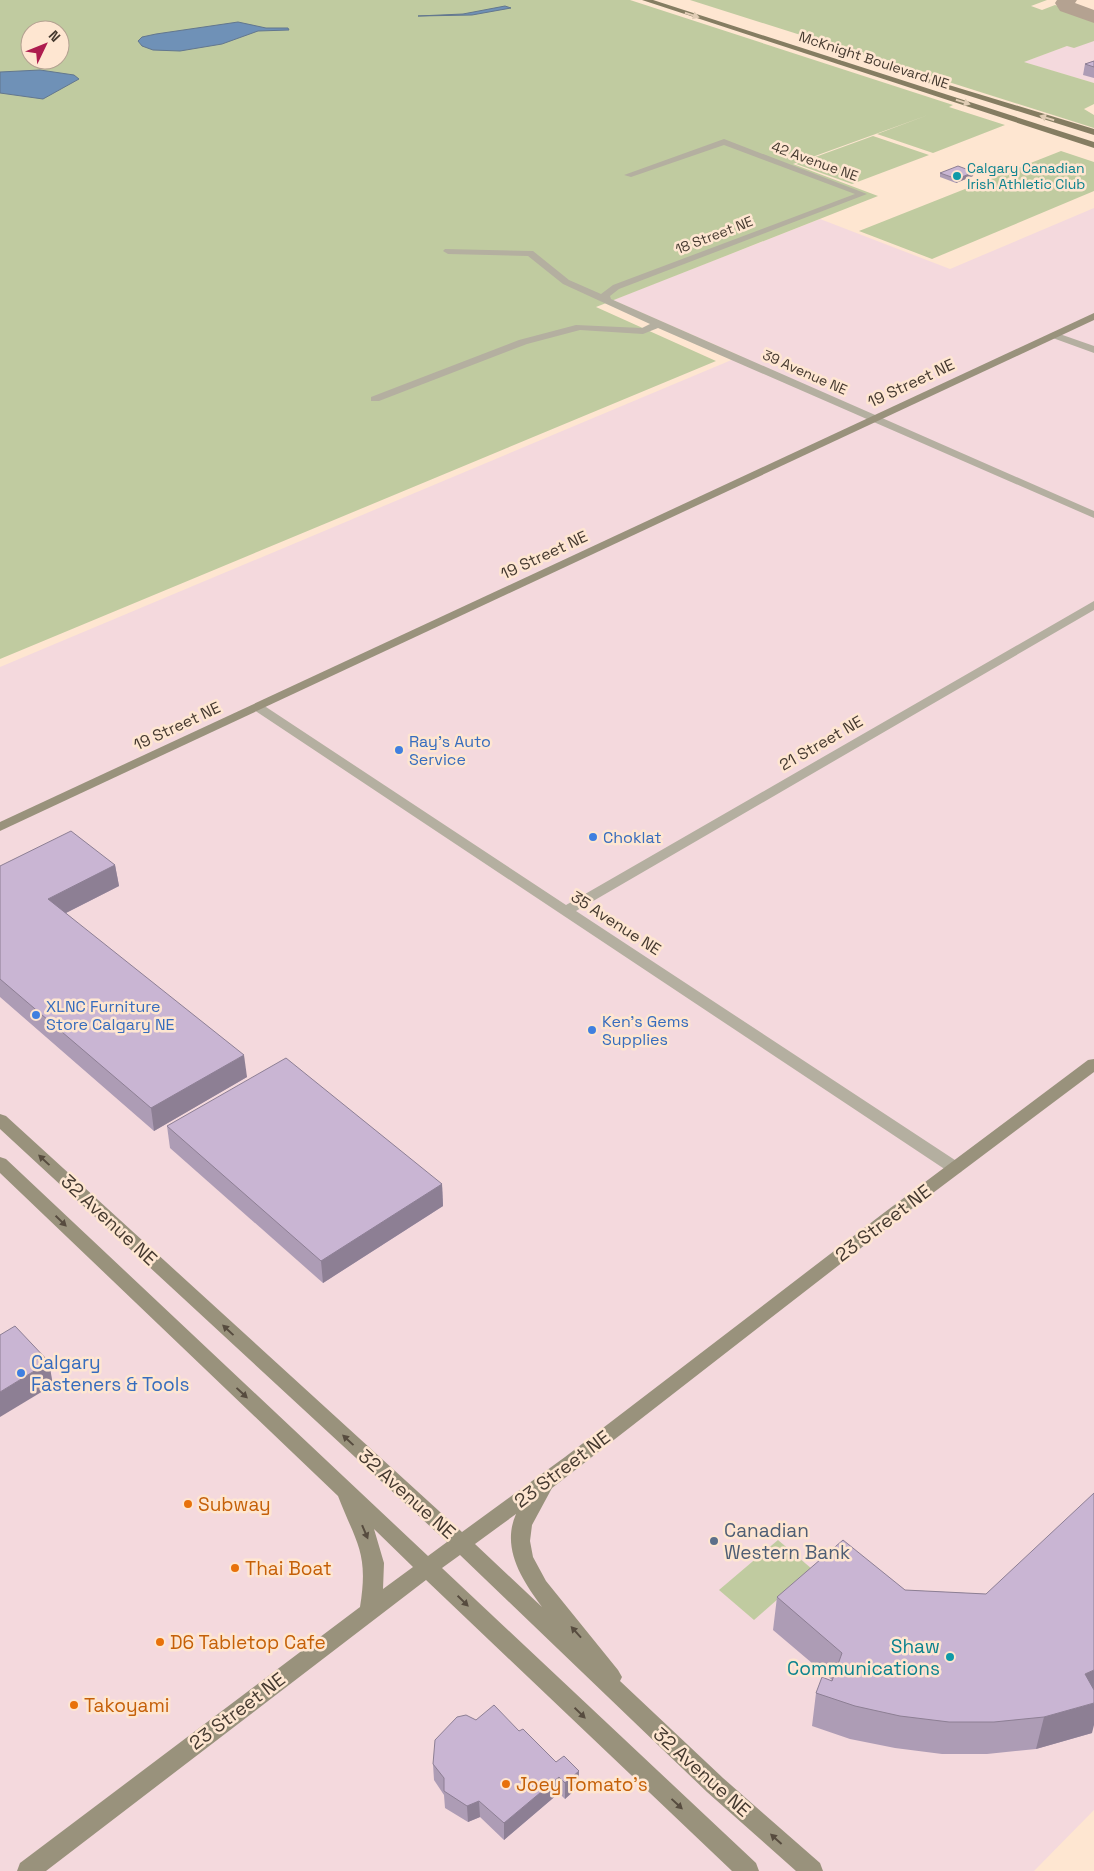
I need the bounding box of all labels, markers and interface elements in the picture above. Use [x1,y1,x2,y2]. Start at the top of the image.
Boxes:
one-way arrow [685,11,700,19]
north arrow [20,20,70,70]
text: N [45,27,64,46]
street label: McKnight Boulevard NE [797,27,951,93]
one-way arrow [956,99,971,107]
one-way arrow [1040,113,1055,121]
street label: 42 Avenue NE [769,137,861,185]
place label: Calgary Canadian Irish Athletic Club [967,159,1085,193]
marker: Calgary Canadian Irish Athletic Club [951,170,963,182]
street label: 18 Street NE [673,212,755,258]
street label: 39 Avenue NE [760,345,850,399]
street label: 19 Street NE [864,354,958,412]
street label: 19 Street NE [497,526,591,584]
street label: 19 Street NE [130,697,224,755]
street label: 21 Street NE [775,711,867,775]
place label: Ray's Auto Service [409,731,491,770]
marker: Ray's Auto Service [393,744,405,756]
place label: Choklat [603,827,662,848]
marker: Choklat [587,831,599,843]
street label: 35 Avenue NE [567,886,665,960]
place label: XLNC Furniture Store Calgary NE [46,996,175,1035]
marker: XLNC Furniture Store Calgary NE [30,1009,42,1021]
place label: Ken's Gems Supplies [602,1011,689,1050]
marker: Ken's Gems Supplies [586,1024,598,1036]
one-way arrow [37,1155,50,1166]
street label: 32 Avenue NE [56,1169,162,1271]
street label: 23 Street NE [830,1179,936,1267]
one-way arrow [54,1215,66,1227]
one-way arrow [222,1324,234,1336]
place label: Calgary Fasteners & Tools [31,1350,189,1397]
marker: Calgary Fasteners & Tools [15,1367,27,1379]
one-way arrow [236,1387,248,1399]
street label: 23 Street NE [509,1425,615,1513]
one-way arrow [341,1434,354,1445]
street label: 32 Avenue NE [353,1444,461,1544]
place label: Subway [198,1492,271,1517]
marker: Subway [182,1498,194,1510]
place label: Canadian Western Bank [724,1518,850,1565]
one-way arrow [361,1525,369,1539]
marker: Canadian Western Bank [708,1535,720,1547]
place label: Thai Boat [245,1556,332,1581]
marker: Thai Boat [229,1562,241,1574]
one-way arrow [456,1594,468,1606]
one-way arrow [570,1626,582,1638]
place label: D6 Tabletop Cafe [170,1630,326,1655]
place label: Shaw Communications [787,1634,940,1681]
marker: D6 Tabletop Cafe [154,1636,166,1648]
marker: Shaw Communications [944,1651,956,1663]
street label: 23 Street NE [184,1667,290,1755]
place label: Takoyami [84,1693,169,1718]
marker: Takoyami [68,1699,80,1711]
one-way arrow [574,1707,586,1719]
street label: 32 Avenue NE [648,1722,756,1822]
place label: Joey Tomato's [516,1772,648,1797]
marker: Joey Tomato's [500,1778,512,1790]
one-way arrow [671,1798,683,1810]
one-way arrow [769,1833,782,1844]

